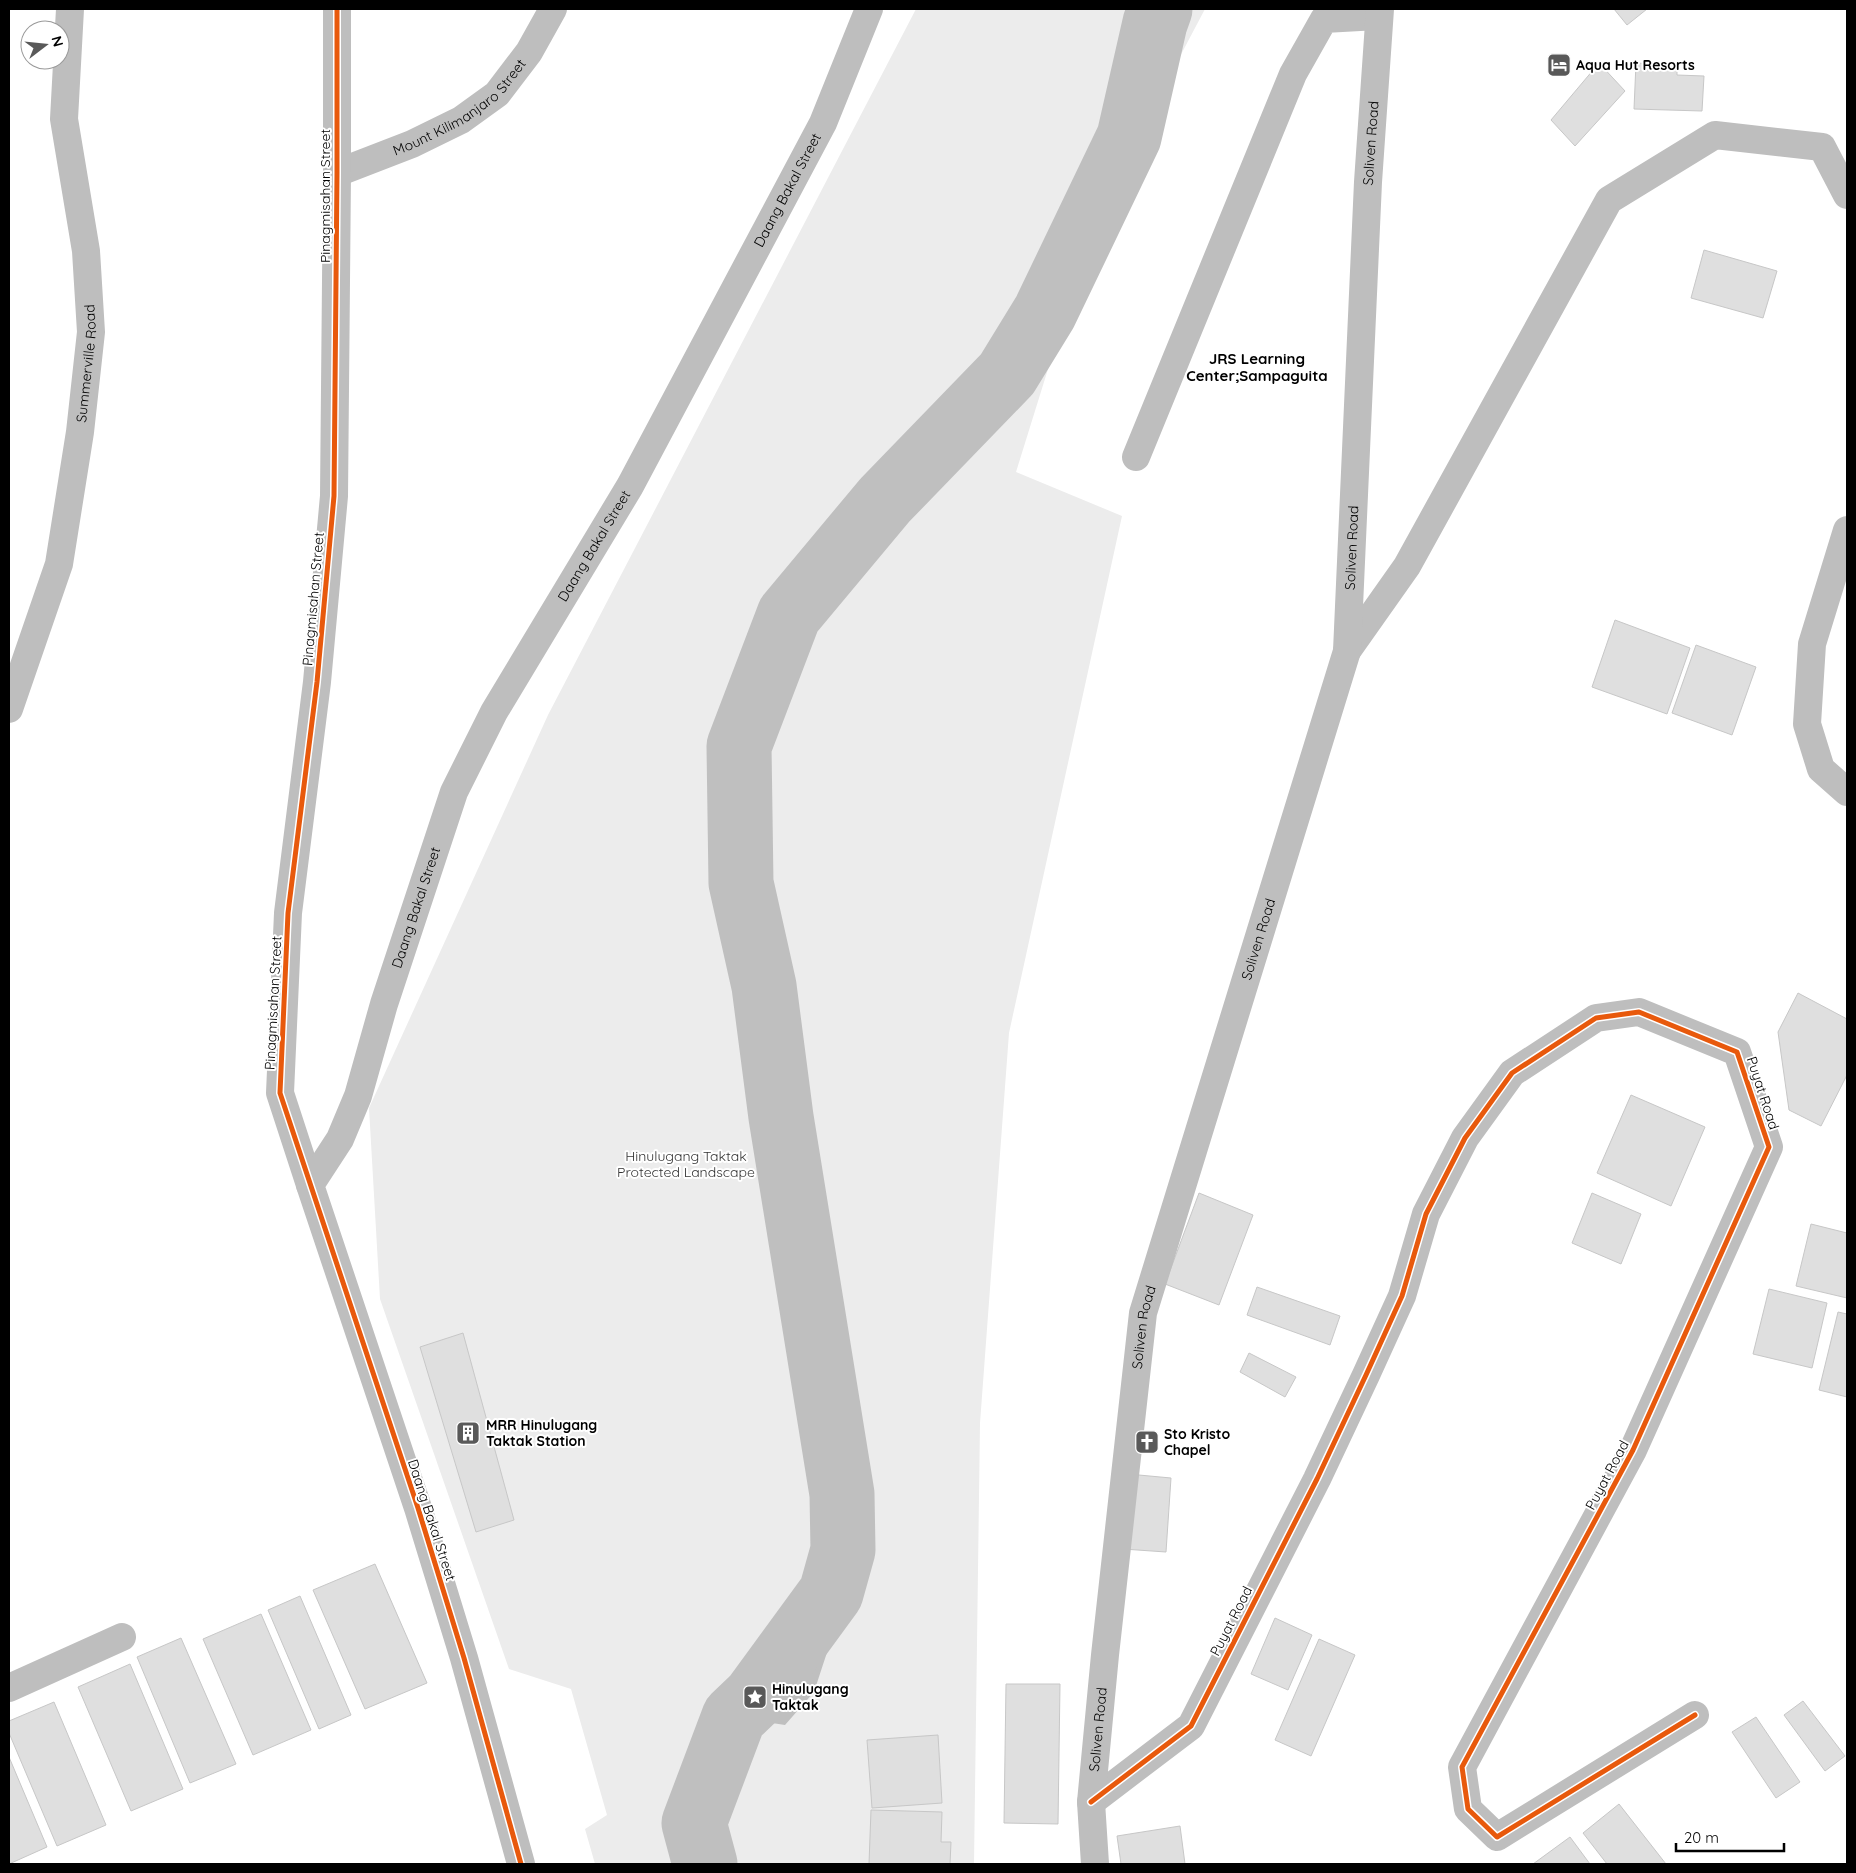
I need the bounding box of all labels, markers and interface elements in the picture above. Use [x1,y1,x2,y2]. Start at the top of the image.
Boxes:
north arrow [20,20,70,70]
text: N [47,34,68,49]
hotel icon: Aqua Hut Resorts [1546,52,1572,78]
street label: Mount Kilimanjaro Street [390,55,530,160]
place label: Aqua Hut Resorts [1576,56,1695,74]
street label: Soliven Road [1359,100,1383,186]
street label: Pinagmisahan Street [316,129,334,263]
street label: Daang Bakal Street [750,130,825,250]
street label: Summerville Road [72,304,100,423]
district label: JRS Learning Center;Sampaguita [1186,349,1328,385]
street label: Daang Bakal Street [554,487,635,605]
street label: Soliven Road [1341,505,1363,590]
street label: Pinagmisahan Street [298,531,328,667]
street label: Daang Bakal Street [387,844,444,970]
street label: Soliven Road [1237,896,1279,982]
street label: Pinagmisahan Street [261,935,286,1070]
street label: Puyat Road [1743,1054,1783,1132]
park label: Hinulugang Taktak Protected Landscape [617,1147,755,1181]
street label: Soliven Road [1128,1283,1160,1370]
place label: MRR Hinulugang Taktak Station [486,1416,597,1450]
building icon: MRR Hinulugang Taktak Station [455,1420,481,1446]
place label: Sto Kristo Chapel [1164,1425,1231,1459]
church icon: Sto Kristo Chapel [1134,1429,1160,1455]
street label: Puyat Road [1581,1437,1633,1513]
street label: Daang Bakal Street [404,1457,460,1583]
street label: Puyat Road [1206,1583,1256,1659]
place label: Hinulugang Taktak [772,1680,849,1714]
place icon: Hinulugang Taktak [742,1684,768,1710]
street label: Soliven Road [1085,1687,1111,1772]
scale bar [1676,1820,1784,1852]
text: 20 m [1684,1828,1719,1847]

